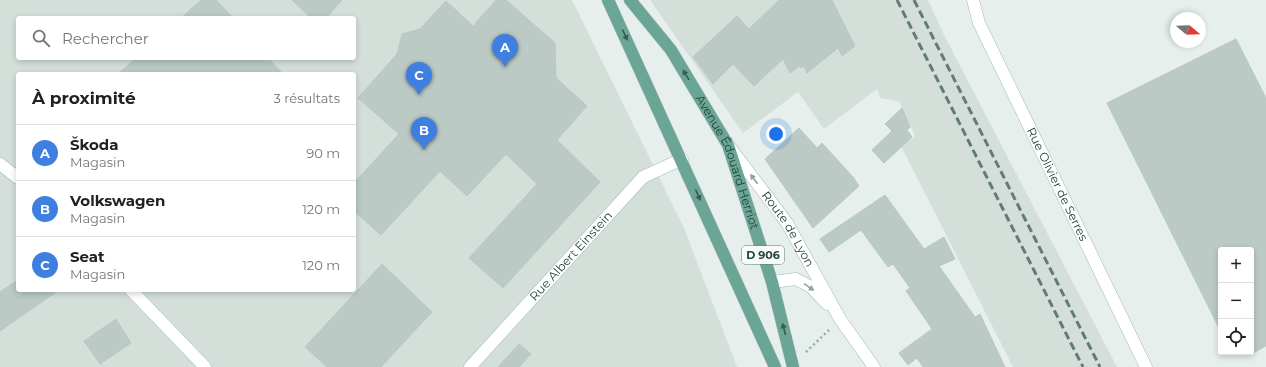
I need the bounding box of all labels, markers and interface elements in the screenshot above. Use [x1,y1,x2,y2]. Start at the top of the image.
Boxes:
north arrow [1170,12,1206,48]
search box [16,16,356,60]
icon: search [30,27,52,49]
text: Rechercher [62,29,149,48]
one-way arrow [622,30,628,42]
pin: A [492,34,518,67]
pin: C [406,62,432,95]
one-way arrow [682,70,690,80]
text: À proximité [32,88,136,108]
text: 3 résultats [274,90,340,106]
street label: Avenue Édouard Herriot [693,92,763,231]
pin: B [411,117,437,150]
your location [766,124,786,144]
street label: Rue Olivier de Serres [1024,125,1092,243]
text: Škoda [70,135,119,154]
text: A [40,145,50,161]
text: 90 m [306,145,340,161]
text: Magasin [70,154,125,170]
one-way arrow [749,173,758,184]
street label: Route de Lyon [759,188,818,269]
one-way arrow [695,189,701,201]
text: Volkswagen [70,191,165,210]
text: B [40,201,50,217]
text: 120 m [302,201,340,217]
street label: Rue Albert Einstein [526,208,615,304]
text: Magasin [70,210,125,226]
road number: D 906 [742,246,784,264]
text: Seat [70,247,105,266]
map controls [1218,247,1254,355]
button: + [1218,247,1254,283]
text: C [40,257,50,273]
text: 120 m [302,257,340,273]
text: Magasin [70,266,125,282]
one-way arrow [803,283,814,291]
button: − [1218,283,1254,319]
button: locate [1218,319,1254,355]
one-way arrow [780,323,786,335]

